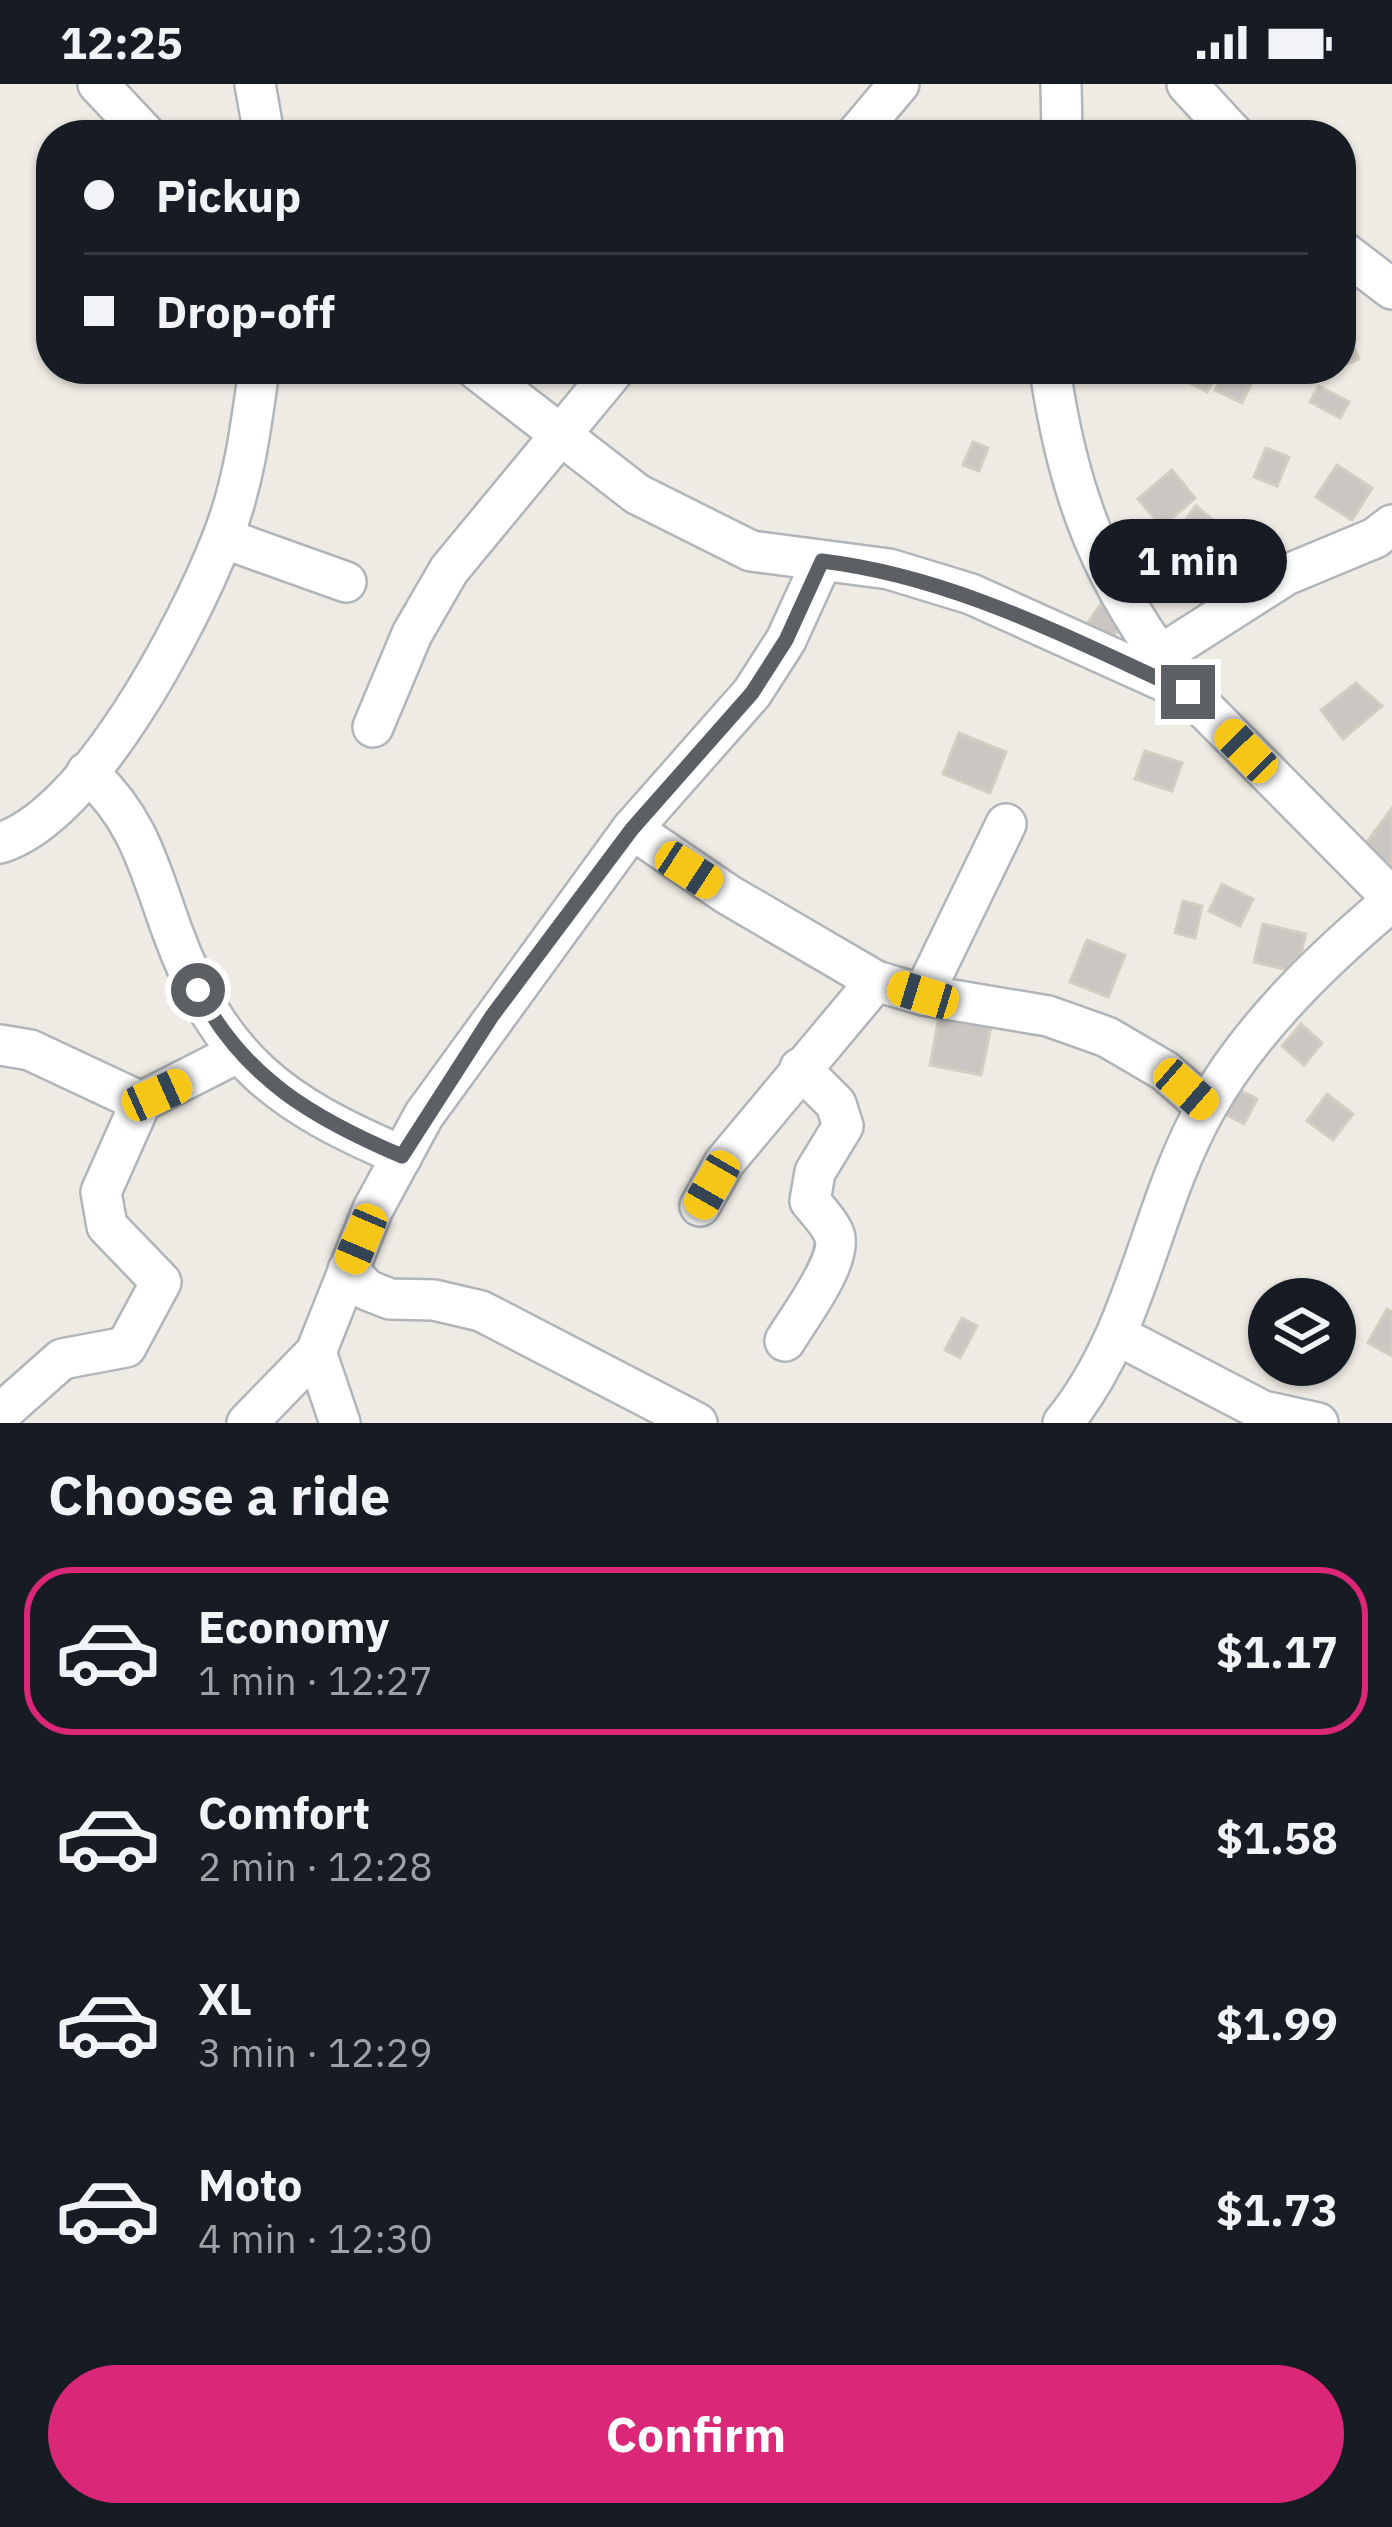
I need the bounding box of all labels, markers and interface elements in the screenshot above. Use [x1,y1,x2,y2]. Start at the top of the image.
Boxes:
text: 12:25 [60,13,183,71]
text: Pickup [156,166,301,224]
text: Drop-off [156,282,335,340]
callout: 1 min [1089,518,1287,602]
text: 1 min [1137,535,1239,586]
route end [1161,665,1215,719]
car [1208,713,1284,789]
car [649,835,729,905]
route start [171,963,225,1017]
car [883,967,963,1023]
car [1147,1052,1225,1126]
car [117,1064,197,1126]
car [678,1145,746,1225]
car [330,1199,392,1279]
map controls [1248,1278,1356,1386]
button: layers [1248,1278,1356,1386]
text: Choose a ride [48,1460,390,1530]
icon: car [54,1597,162,1705]
text: Economy [198,1597,389,1655]
text: $1.17 [1216,1622,1338,1680]
text: 1 min · 12:27 [198,1655,433,1706]
icon: car [54,1783,162,1891]
text: Comfort [198,1783,370,1841]
text: $1.58 [1216,1808,1338,1866]
text: 2 min · 12:28 [198,1841,433,1892]
icon: car [54,1969,162,2077]
text: XL [198,1969,252,2027]
text: $1.99 [1216,1994,1338,2052]
text: 3 min · 12:29 [198,2027,433,2078]
icon: car [54,2155,162,2263]
text: Moto [198,2155,302,2213]
text: $1.73 [1216,2180,1338,2238]
text: 4 min · 12:30 [198,2213,433,2264]
button: Confirm [48,2365,1344,2503]

